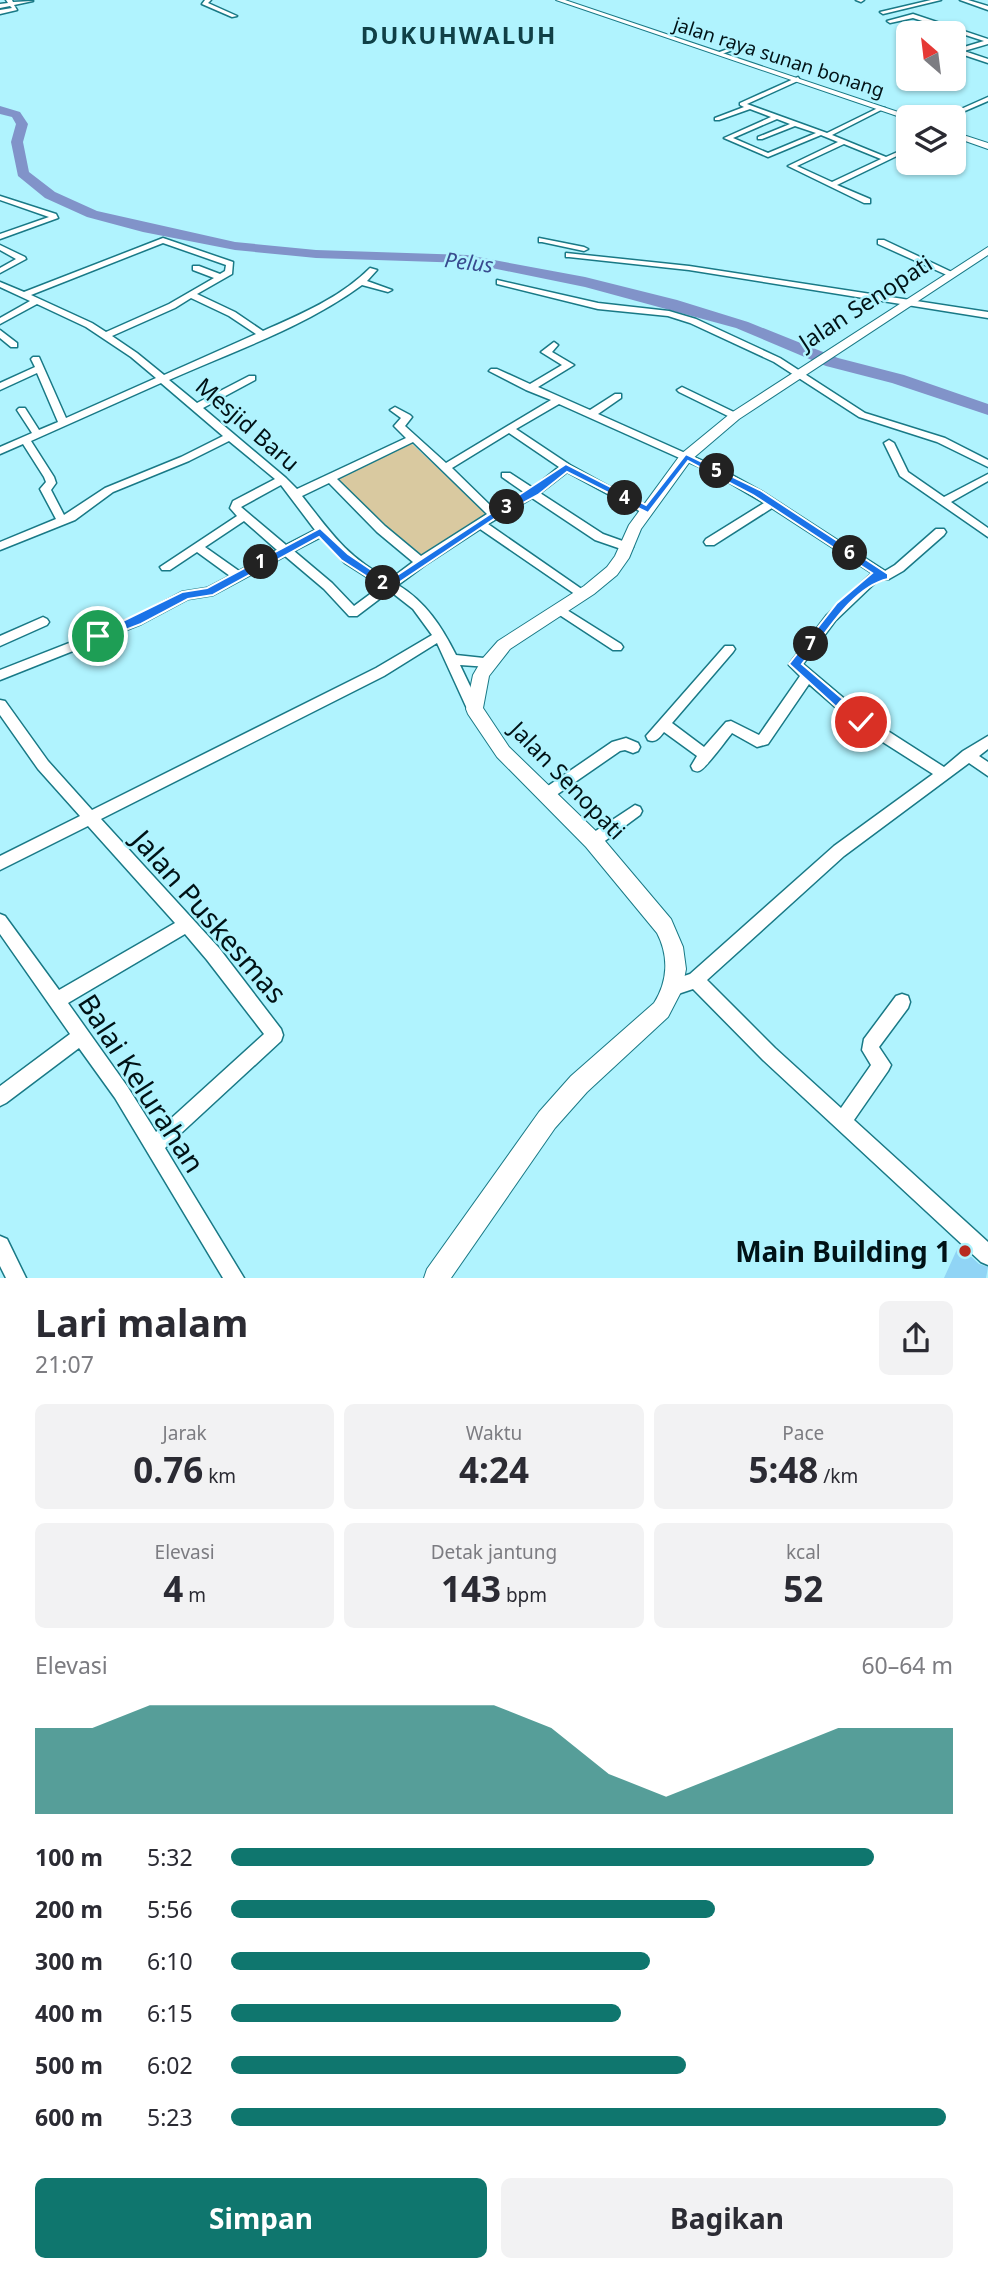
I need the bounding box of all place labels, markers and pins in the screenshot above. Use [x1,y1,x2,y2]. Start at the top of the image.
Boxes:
pin: 5 [700,454,734,489]
pin: 4 [608,480,642,516]
pin: 3 [490,490,524,524]
pin: 6 [832,536,868,570]
pin: 1 [244,544,278,580]
pin: 2 [366,566,400,600]
pin [68,606,128,666]
pin: 7 [794,626,828,662]
pin [831,692,891,752]
place label: Main Building 1 [735,1232,951,1270]
marker: Main Building 1 [957,1243,973,1259]

